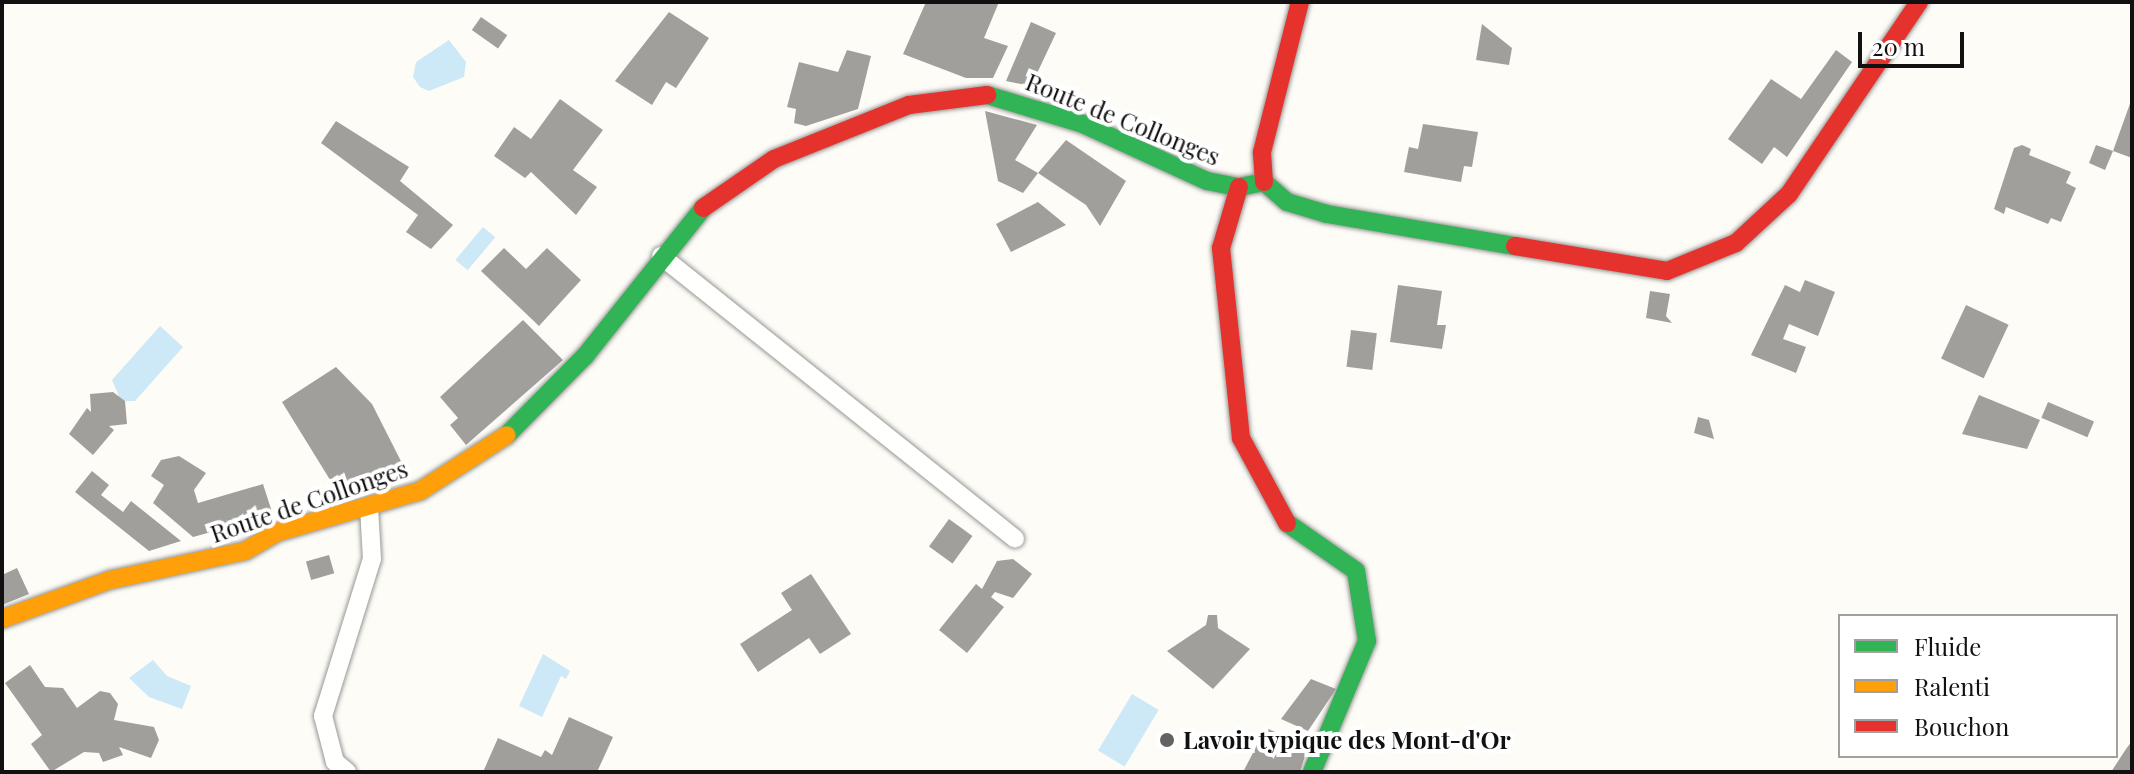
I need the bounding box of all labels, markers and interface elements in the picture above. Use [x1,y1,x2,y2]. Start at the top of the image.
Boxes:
scale bar [1862,16,1968,66]
text: 20 m [1872,30,1925,62]
street label: Route de Collonges [1022,67,1224,171]
street label: Route de Collonges [207,454,411,548]
legend [1838,614,2118,758]
text: Fluide [1914,630,1981,662]
text: Ralenti [1914,670,1990,702]
text: Bouchon [1914,710,2009,742]
place label: Lavoir typique des Mont-d'Or [1183,726,1511,754]
marker: Lavoir typique des Mont-d'Or [1158,731,1176,749]

